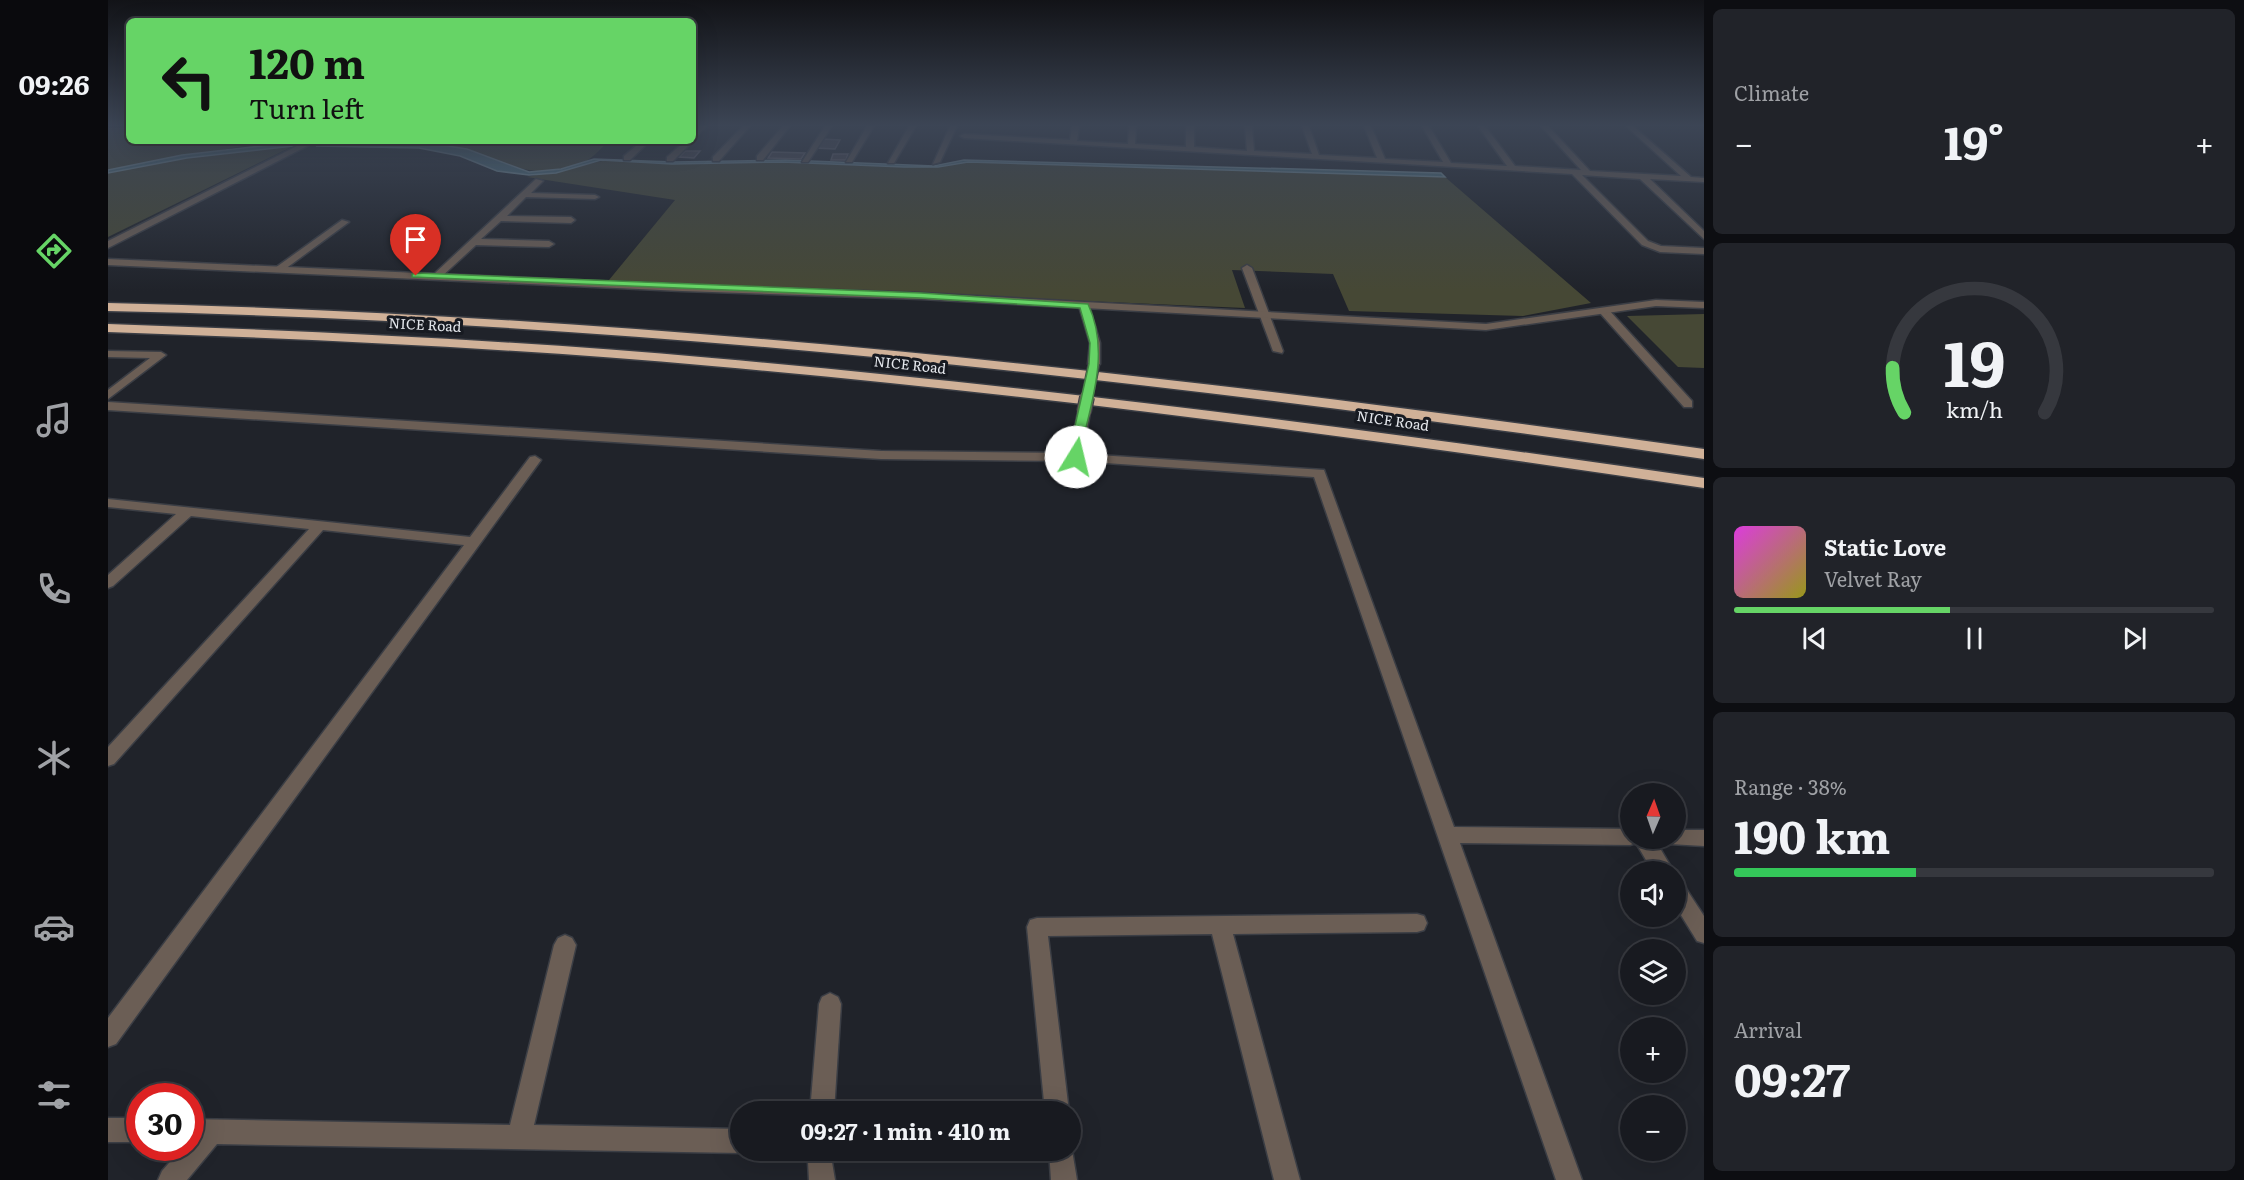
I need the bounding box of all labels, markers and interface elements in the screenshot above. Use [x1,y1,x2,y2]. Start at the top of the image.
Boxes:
text: 120 m [249,30,365,92]
icon: left [150,42,228,120]
text: 09:26 [18,63,90,103]
text: Climate [1734,77,1809,107]
text: Turn left [249,87,364,127]
text: 19° [1944,107,2004,174]
text: − [1734,117,1753,166]
text: + [2195,117,2214,166]
pin [390,214,441,276]
icon: arrive [399,223,432,256]
icon: directions [33,230,75,272]
street label: NICE Road [388,312,462,336]
text: 19 [1943,314,2005,406]
street label: NICE Road [873,350,948,378]
text: km/h [1945,393,2003,425]
icon: music [33,399,75,441]
street label: NICE Road [1356,405,1431,435]
position arrow [1044,425,1108,489]
text: Static Love [1824,530,1946,563]
text: Velvet Ray [1824,563,1922,593]
icon: phone [33,568,75,610]
icon: previous [1798,622,1831,655]
icon: pause [1958,622,1991,655]
icon: next [2118,622,2151,655]
icon: climate [33,737,75,779]
text: Range · 38% [1734,771,1847,801]
north arrow [1620,783,1686,849]
map controls [1620,783,1686,1161]
text: 190 km [1734,801,1890,868]
button: sound [1620,861,1686,927]
icon: car [33,906,75,948]
button: layers [1620,939,1686,1005]
text: Arrival [1734,1014,1802,1044]
button: + [1620,1017,1686,1083]
text: 09:27 [1734,1044,1850,1111]
icon: filters [33,1074,75,1116]
speed limit sign: 30 [126,1083,204,1161]
button: − [1620,1095,1686,1161]
text: 09:27 · 1 min · 410 m [801,1114,1010,1147]

